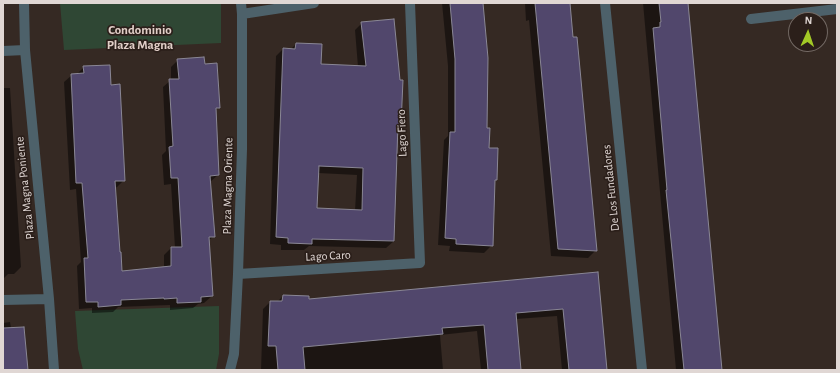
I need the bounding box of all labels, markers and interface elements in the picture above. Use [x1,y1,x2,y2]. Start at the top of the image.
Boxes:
north arrow [788,12,828,52]
text: N [804,15,813,26]
district label: Condominio Plaza Magna [107,22,173,53]
street label: Lago Fiero [394,109,410,157]
street label: Plaza Magna Poniente [12,136,38,240]
street label: Plaza Magna Oriente [220,137,236,235]
street label: De Los Fundadores [599,144,623,232]
street label: Lago Caro [305,248,351,264]

